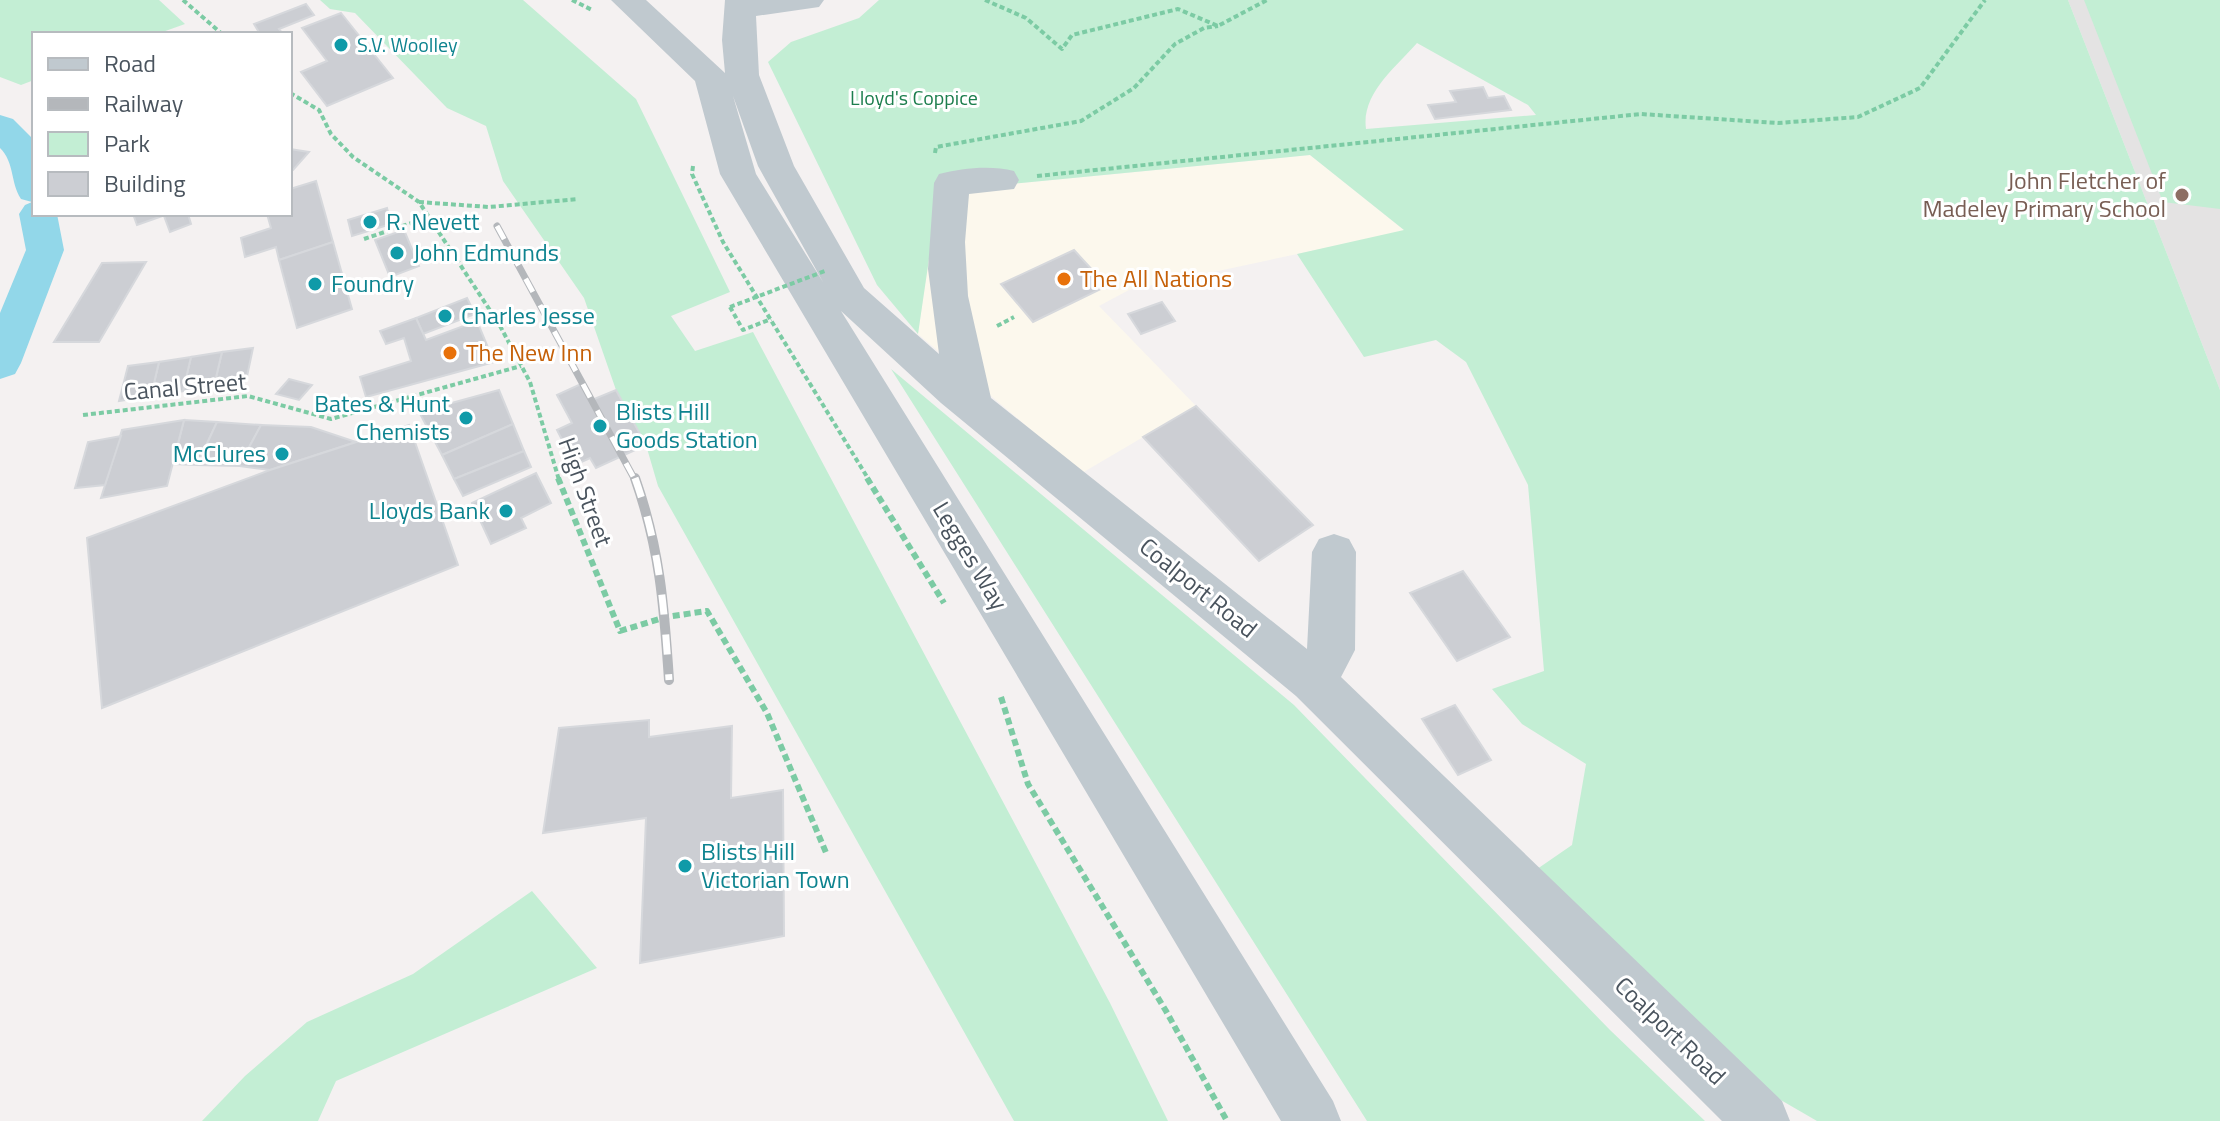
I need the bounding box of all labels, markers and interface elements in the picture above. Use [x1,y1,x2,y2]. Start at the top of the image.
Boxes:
place label: S.V. Woolley [357,29,458,60]
legend [32,32,292,216]
marker: S.V. Woolley [332,36,350,54]
text: Road [104,45,156,81]
park label: Lloyd's Coppice [850,82,978,113]
text: Railway [104,85,184,121]
text: Park [104,125,150,161]
place label: John Fletcher of Madeley Primary School [1922,162,2166,226]
text: Building [104,165,186,201]
marker: John Fletcher of Madeley Primary School [2173,186,2191,204]
place label: R. Nevett [386,203,480,239]
marker: R. Nevett [361,213,379,231]
place label: John Edmunds [413,234,559,270]
marker: John Edmunds [388,244,406,262]
place label: The All Nations [1080,260,1232,296]
place label: Foundry [331,265,414,301]
marker: The All Nations [1055,270,1073,288]
marker: Foundry [306,275,324,293]
place label: Charles Jesse [461,297,595,333]
marker: Charles Jesse [436,307,454,325]
place label: The New Inn [466,334,592,370]
marker: The New Inn [441,344,459,362]
street label: Canal Street [122,363,248,409]
place label: Bates & Hunt Chemists [314,385,451,449]
place label: Blists Hill Goods Station [616,393,758,457]
marker: Bates & Hunt Chemists [457,409,475,427]
marker: Blists Hill Goods Station [591,417,609,435]
street label: High Street [550,432,623,552]
place label: McClures [173,435,266,471]
marker: McClures [273,445,291,463]
place label: Lloyds Bank [369,492,490,528]
street label: Legges Way [924,494,1018,617]
marker: Lloyds Bank [497,502,515,520]
street label: Coalport Road [1132,528,1265,646]
place label: Blists Hill Victorian Town [701,833,850,897]
marker: Blists Hill Victorian Town [676,857,694,875]
street label: Coalport Road [1607,968,1734,1093]

